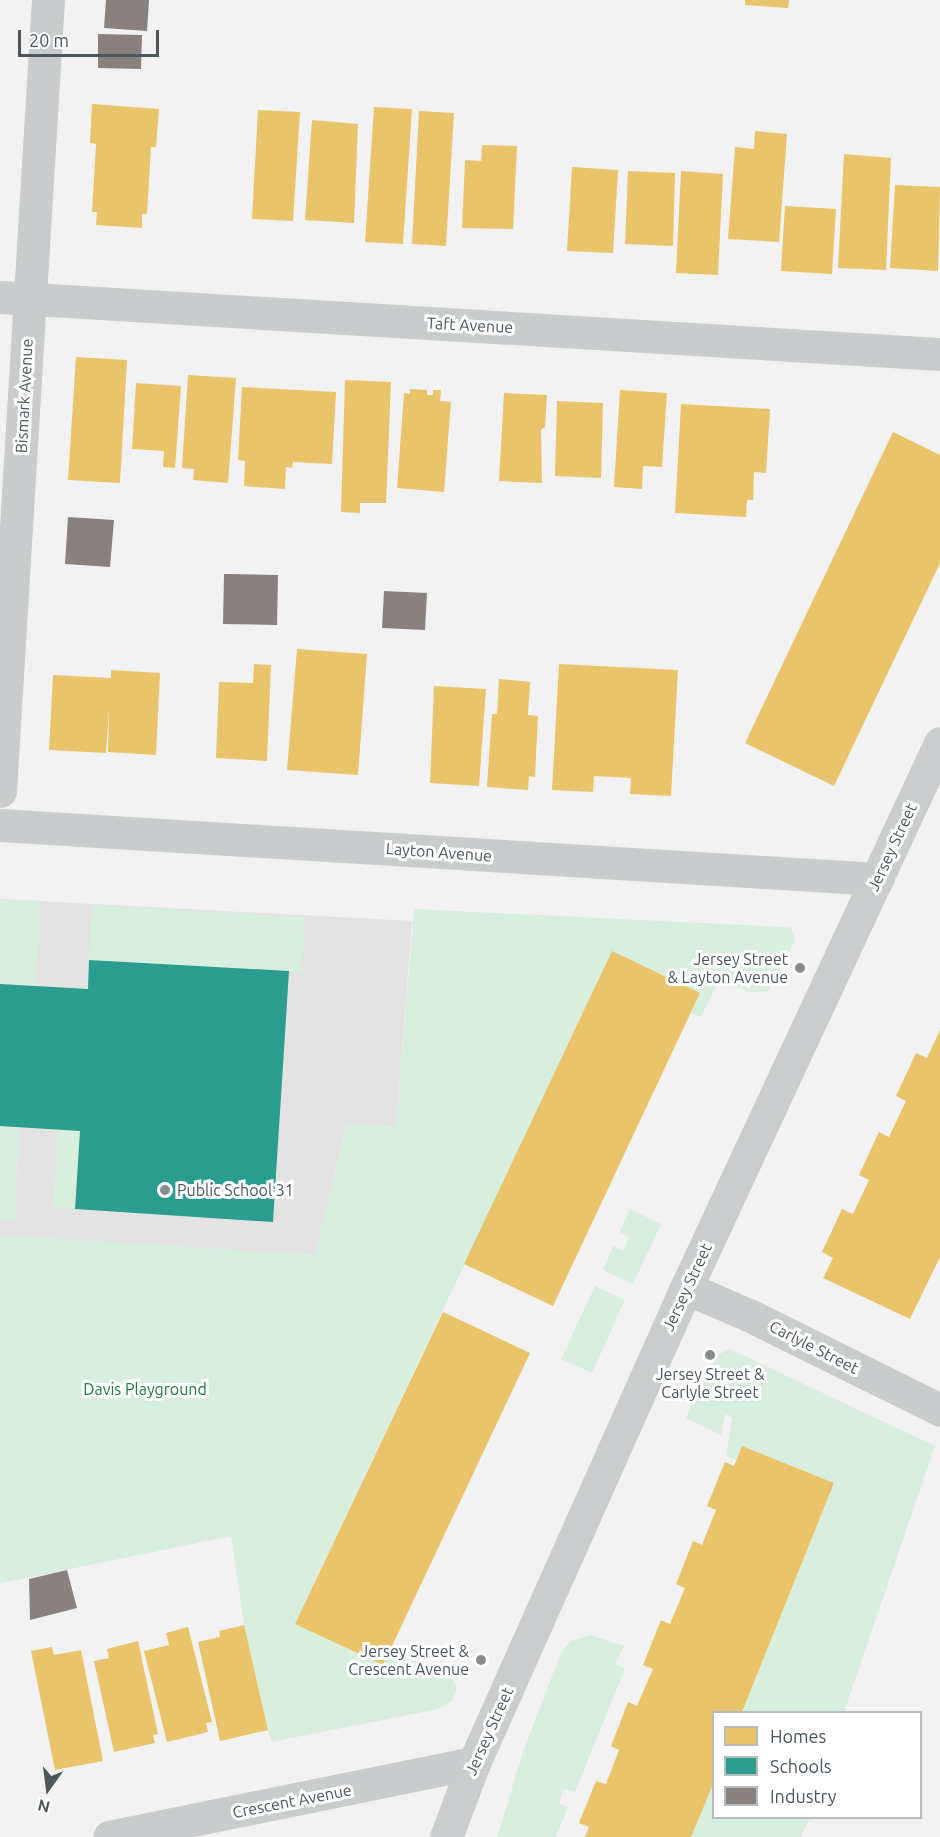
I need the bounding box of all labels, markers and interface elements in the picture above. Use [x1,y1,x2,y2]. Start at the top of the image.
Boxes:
scale bar [21,18,162,56]
text: 20 m [29,30,69,50]
street label: Taft Avenue [426,313,514,337]
street label: Bismark Avenue [11,338,37,454]
street label: Jersey Street [863,800,921,894]
street label: Layton Avenue [385,839,493,865]
place label: Jersey Street & Layton Avenue [667,949,788,987]
marker: Jersey Street & Layton Avenue [793,961,807,975]
place label: Public School 31 [177,1180,294,1200]
marker: Public School 31 [158,1183,172,1197]
street label: Jersey Street [658,1240,716,1334]
street label: Carlyle Street [766,1316,862,1378]
marker: Jersey Street & Carlyle Street [703,1348,717,1362]
place label: Jersey Street & Carlyle Street [656,1364,764,1402]
park label: Davis Playground [83,1379,207,1399]
place label: Jersey Street & Crescent Avenue [348,1641,469,1679]
marker: Jersey Street & Crescent Avenue [474,1653,488,1667]
street label: Jersey Street [461,1684,517,1778]
legend [712,1711,922,1819]
text: Homes [770,1726,826,1746]
text: Schools [770,1756,832,1776]
north arrow [18,1759,78,1819]
street label: Crescent Avenue [231,1780,353,1822]
text: Industry [770,1786,836,1806]
text: N [36,1796,52,1817]

